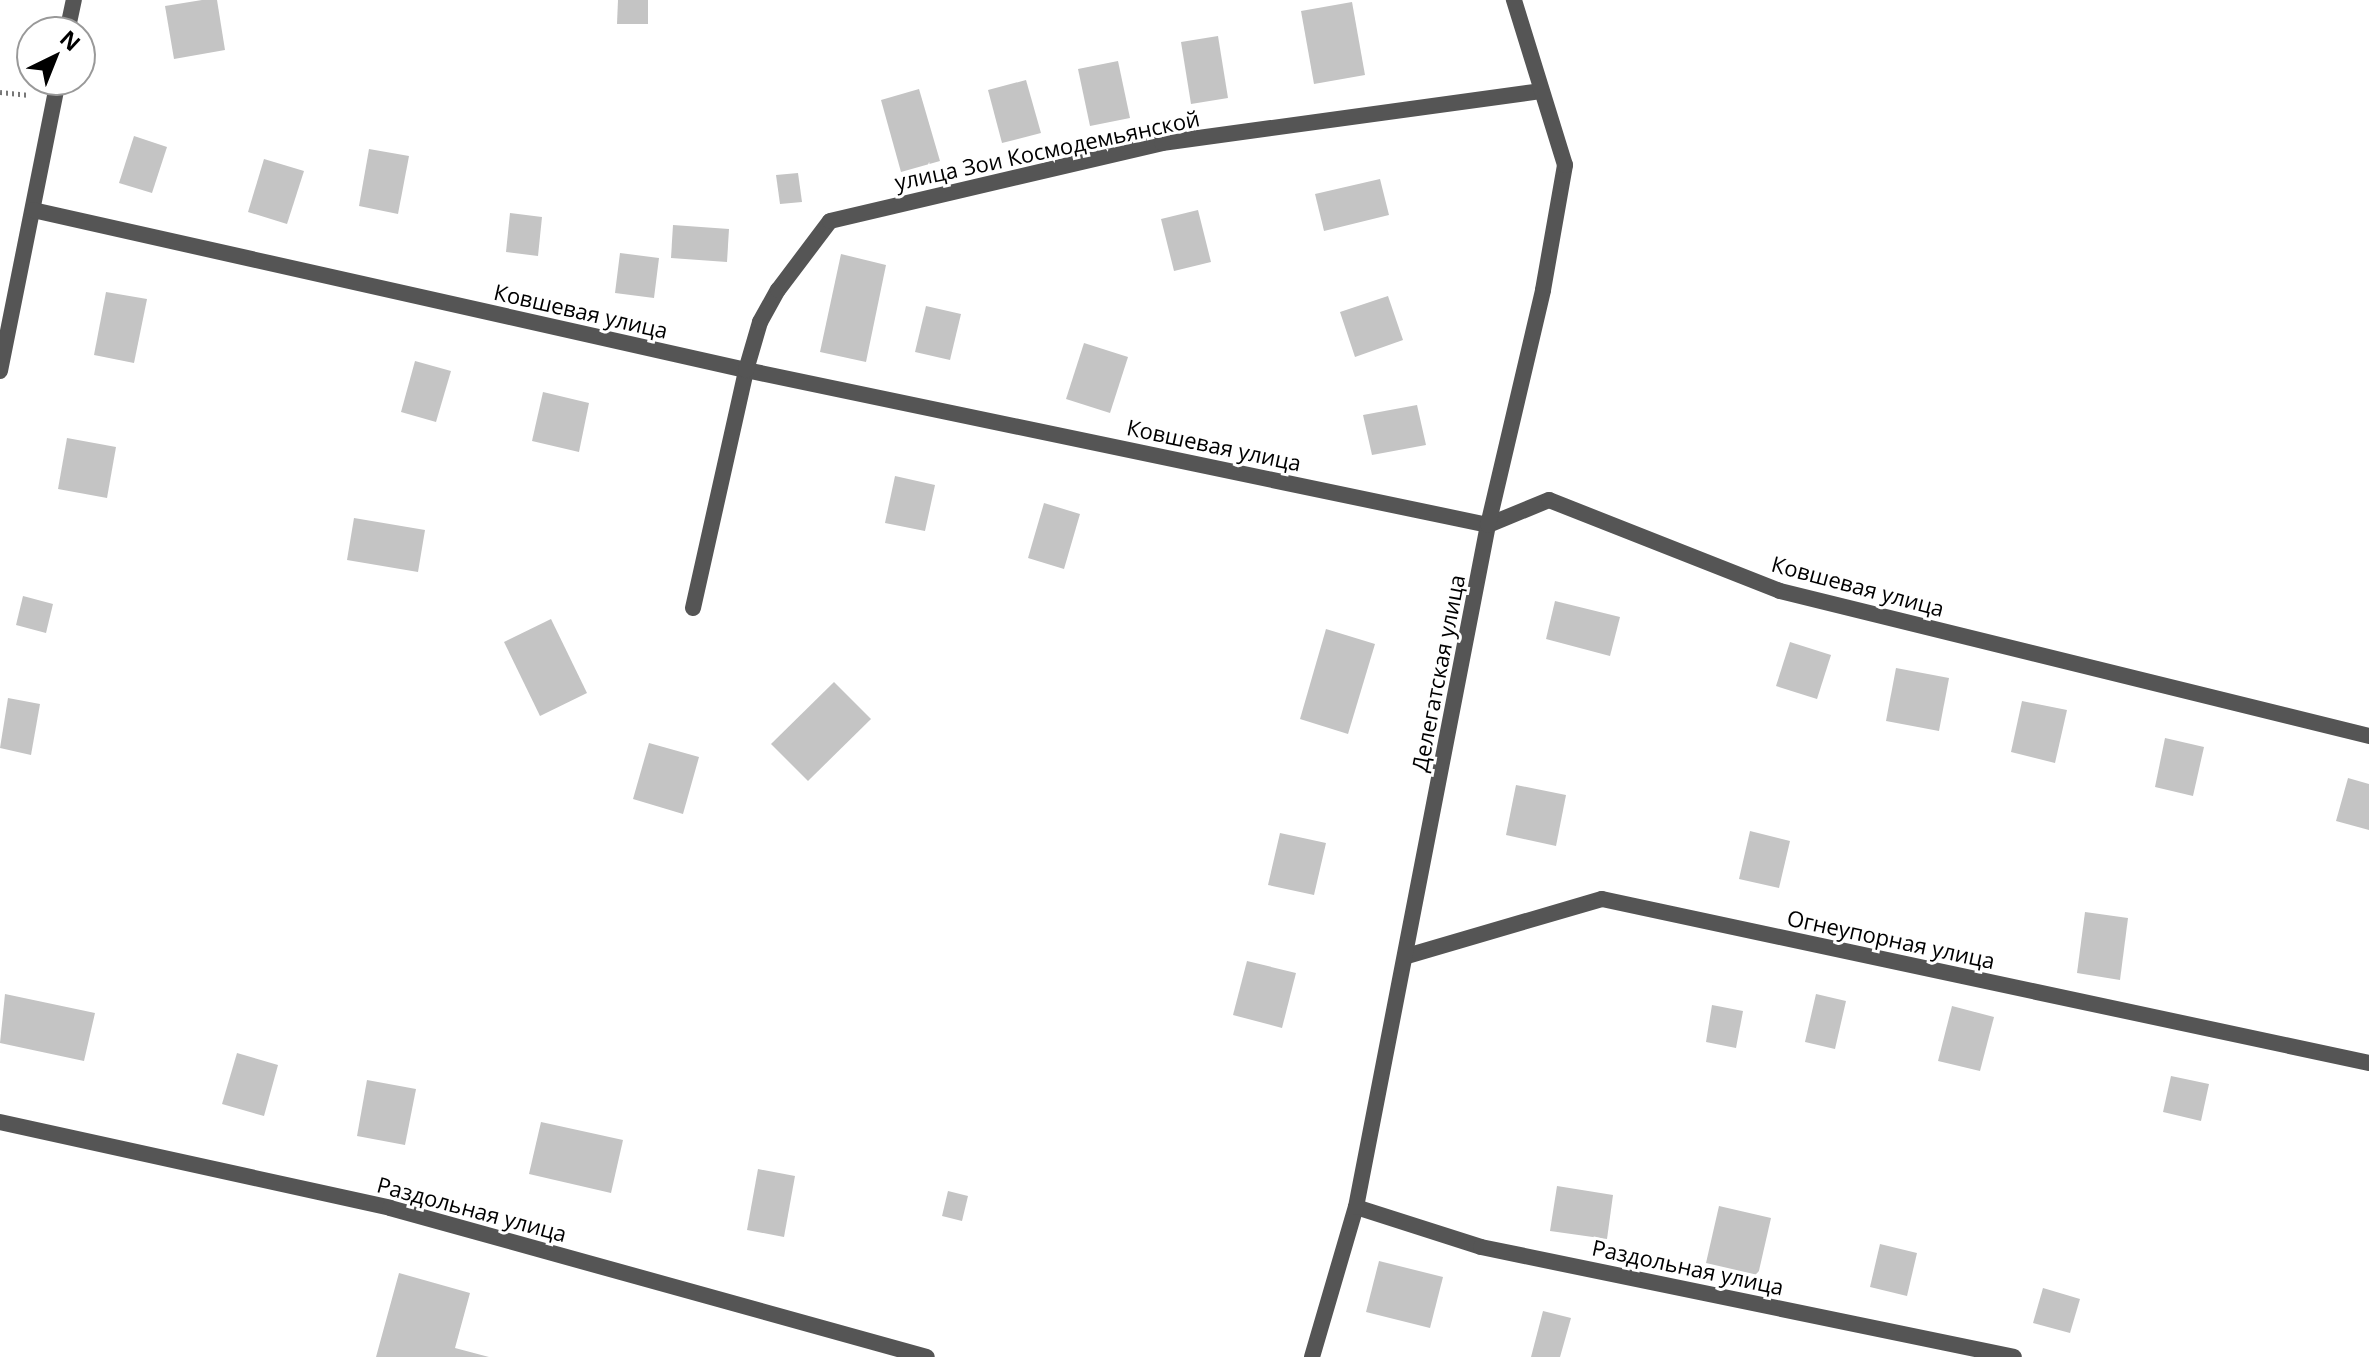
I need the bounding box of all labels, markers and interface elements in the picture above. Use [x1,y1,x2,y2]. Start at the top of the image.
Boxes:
north arrow [16,16,96,96]
text: N [54,23,88,57]
street label: улица Зои Космодемьянской [892,105,1202,195]
street label: Ковшевая улица [492,278,670,344]
street label: Ковшевая улица [1124,414,1304,476]
street label: Ковшевая улица [1769,550,1947,622]
street label: Делегатская улица [1406,572,1470,774]
street label: Огнеупорная улица [1785,904,1997,974]
street label: Раздольная улица [374,1171,570,1247]
street label: Раздольная улица [1590,1234,1786,1300]

